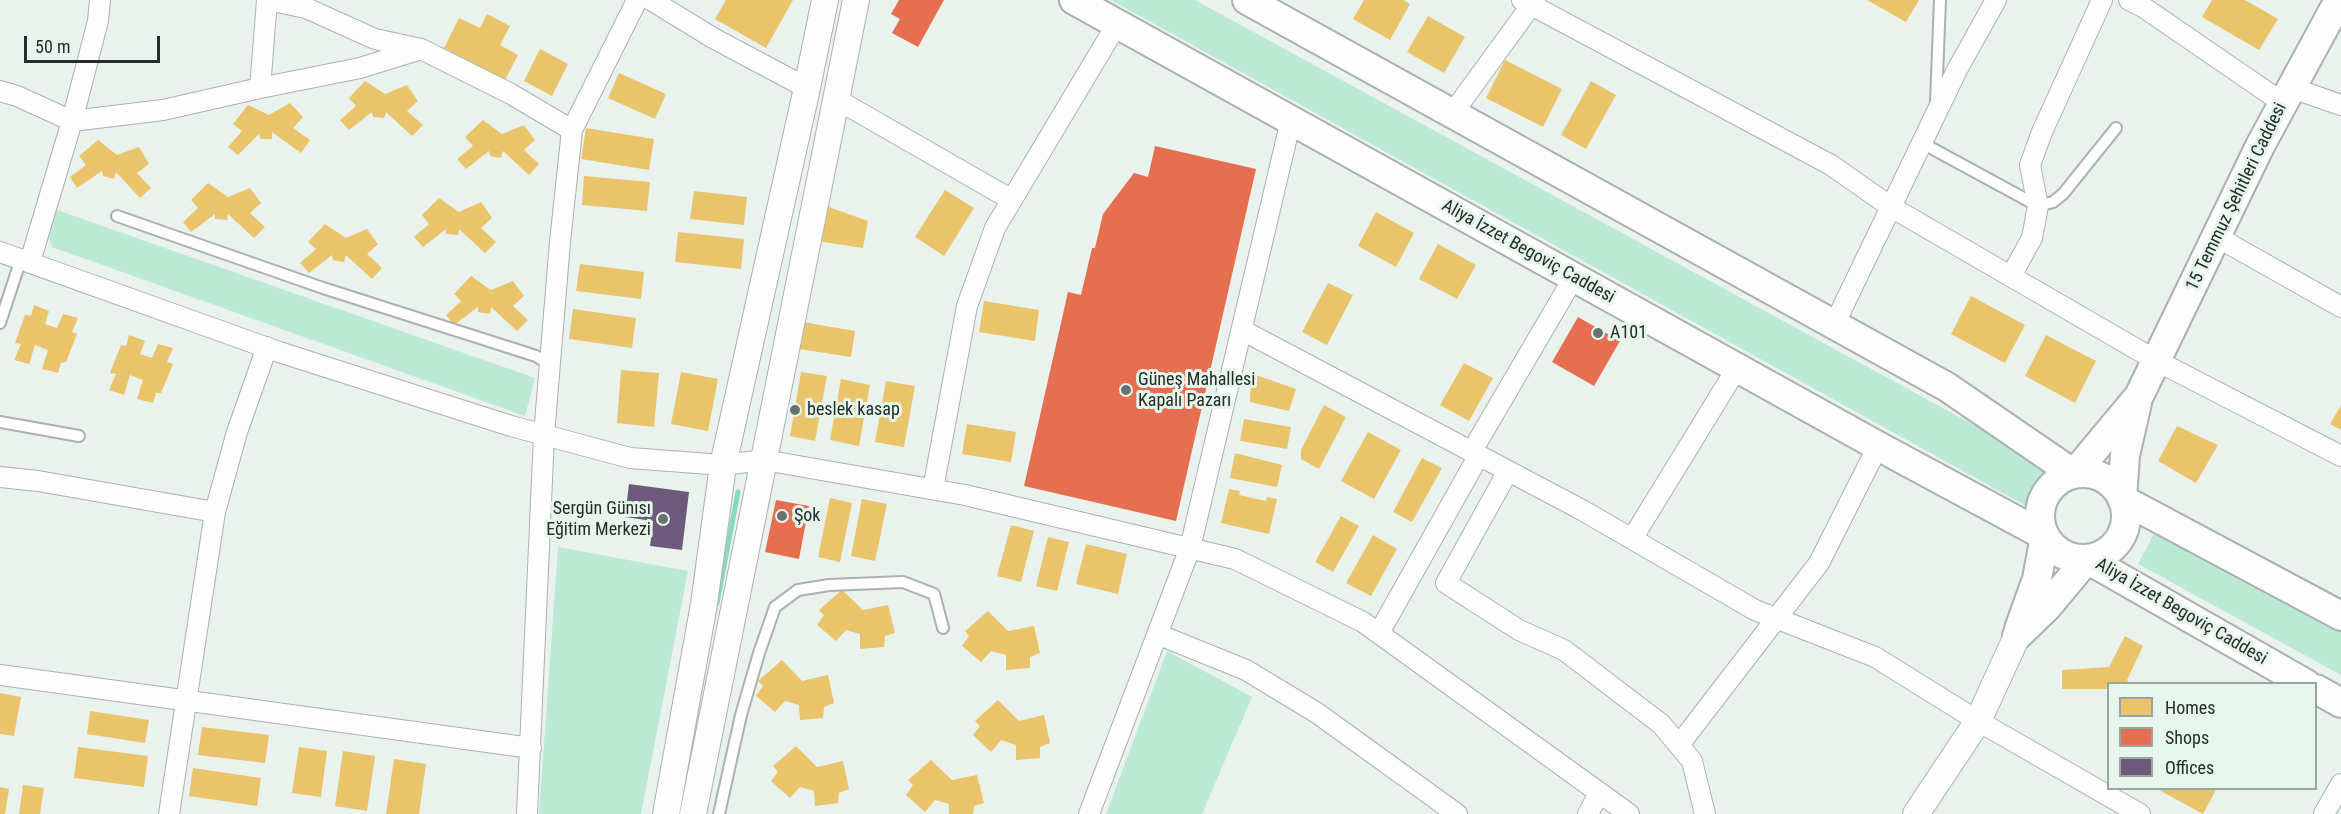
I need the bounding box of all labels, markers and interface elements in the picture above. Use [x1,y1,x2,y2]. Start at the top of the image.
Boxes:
scale bar [27,24,164,62]
text: 50 m [35,36,70,57]
street label: 15 Temmuz Şehitleri Caddesi [2182,100,2292,294]
street label: Aliya İzzet Begoviç Caddesi [1438,195,1618,309]
place label: A101 [1610,322,1647,344]
marker: A101 [1591,326,1605,340]
place label: Güneş Mahallesi Kapalı Pazarı [1138,369,1255,412]
marker: Güneş Mahallesi Kapalı Pazarı [1119,383,1133,397]
place label: beslek kasap [807,399,900,421]
marker: beslek kasap [788,403,802,417]
place label: Sergün Günısı Eğitim Merkezi [546,498,651,540]
place label: Şok [794,505,820,527]
marker: Şok [775,509,789,523]
marker: Sergün Günısı Eğitim Merkezi [656,512,670,526]
street label: Aliya İzzet Begoviç Caddesi [2091,554,2271,670]
legend [2107,682,2317,790]
text: Homes [2165,697,2215,718]
text: Shops [2165,727,2209,748]
text: Offices [2165,757,2214,778]

